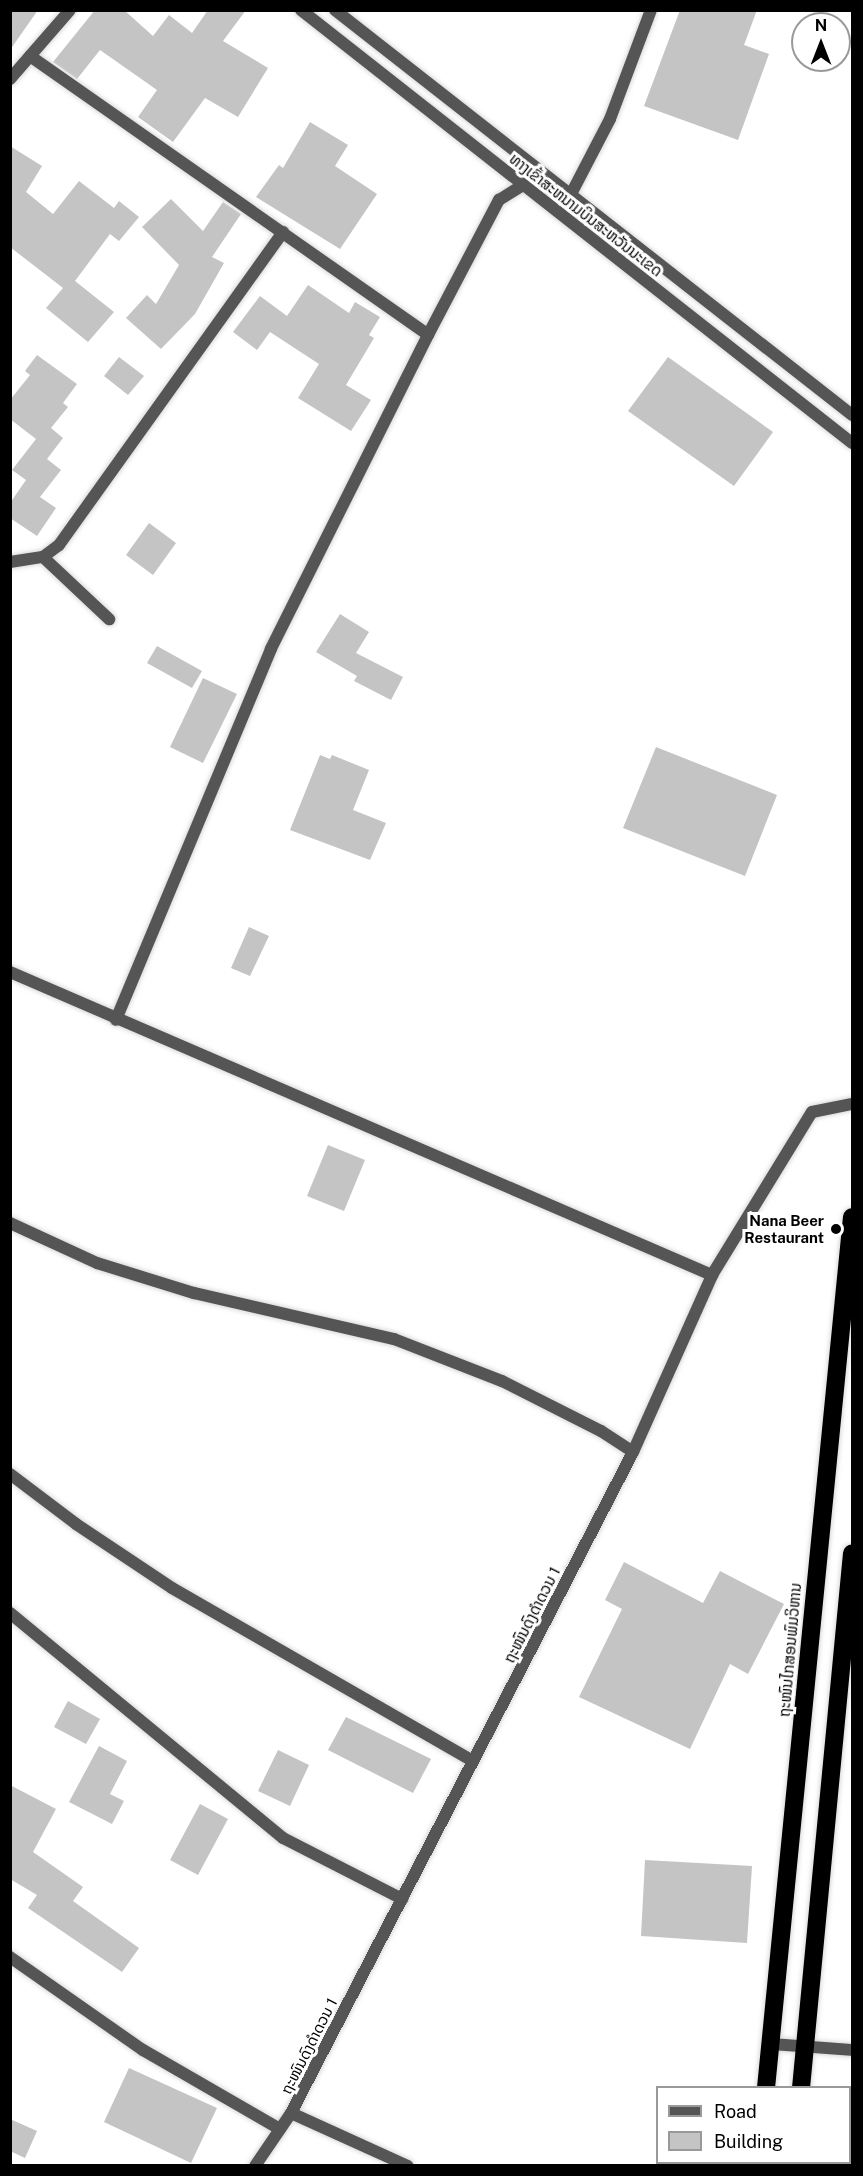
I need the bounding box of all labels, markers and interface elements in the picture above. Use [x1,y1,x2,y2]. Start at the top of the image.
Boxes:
north arrow [791,12,851,72]
text: N [815,16,827,35]
street label: ທາງເຂົ້າສະຫນາມບິນສະຫວັນນະເຂດ [506,150,666,280]
place label: Nana Beer Restaurant [744,1211,824,1246]
marker: Nana Beer Restaurant [829,1222,843,1236]
street label: ຖະໜົນດົງດຳດວນ 1 [500,1564,564,1666]
street label: ຖະໜົນໄກສອນພົມວິຫານ [775,1582,805,1718]
street label: ຖະໜົນດົງດຳດວນ 1 [277,1995,341,2097]
legend [656,2086,851,2164]
text: Road [714,2101,757,2122]
text: Building [714,2131,783,2152]

